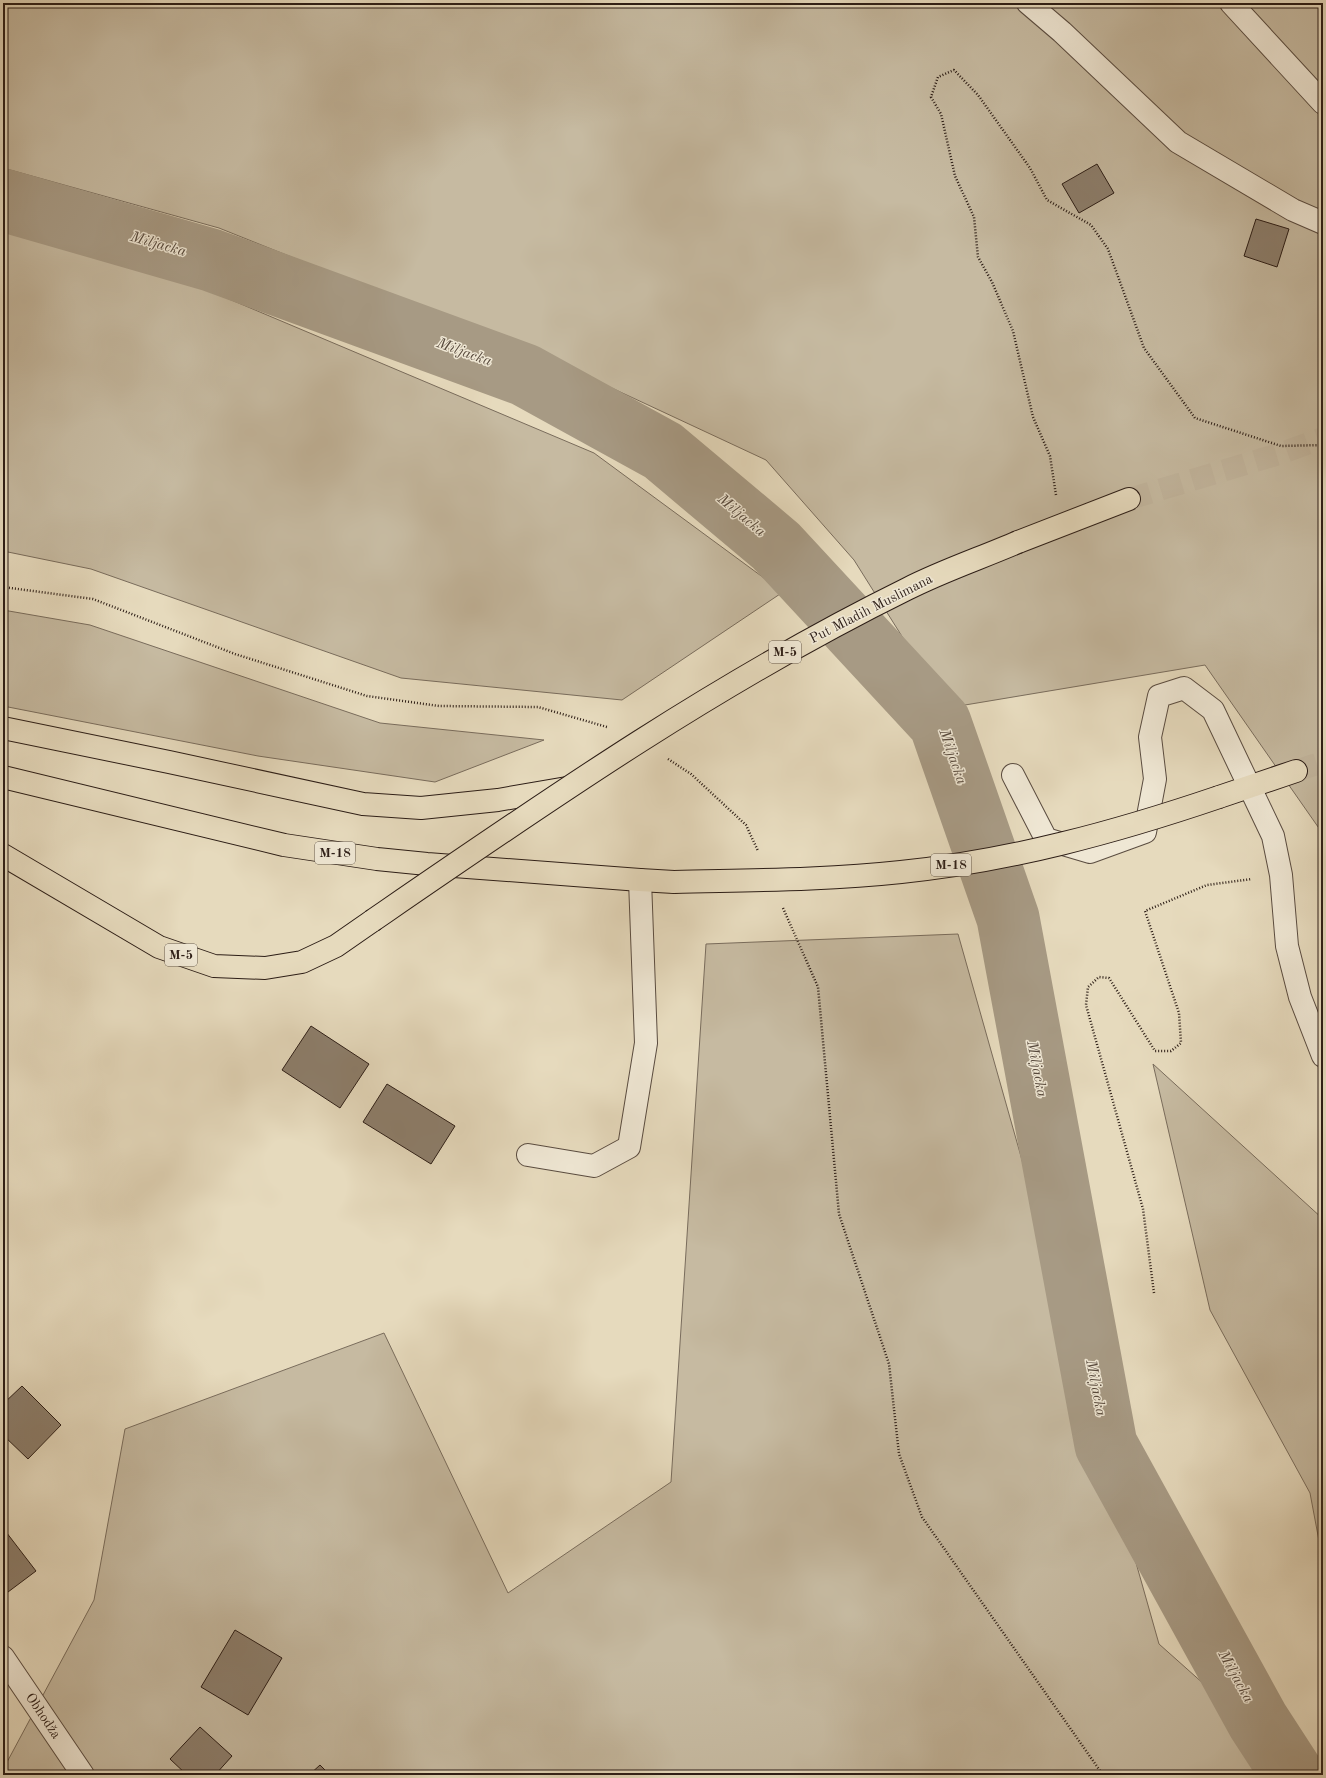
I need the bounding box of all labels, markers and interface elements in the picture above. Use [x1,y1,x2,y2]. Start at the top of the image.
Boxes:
water label: Miljacka [127,230,188,260]
water label: Miljacka [434,336,494,370]
water label: Miljacka [713,491,768,540]
street label: Put Mladih Muslimana [807,572,935,646]
road number: M-5 [769,641,801,663]
water label: Miljacka [935,726,968,787]
road number: M-18 [315,842,355,864]
road number: M-18 [931,854,971,876]
road number: M-5 [165,944,197,966]
water label: Miljacka [1023,1038,1049,1099]
water label: Miljacka [1082,1357,1108,1418]
water label: Miljacka [1214,1647,1255,1706]
street label: Obhodža [23,1691,63,1741]

